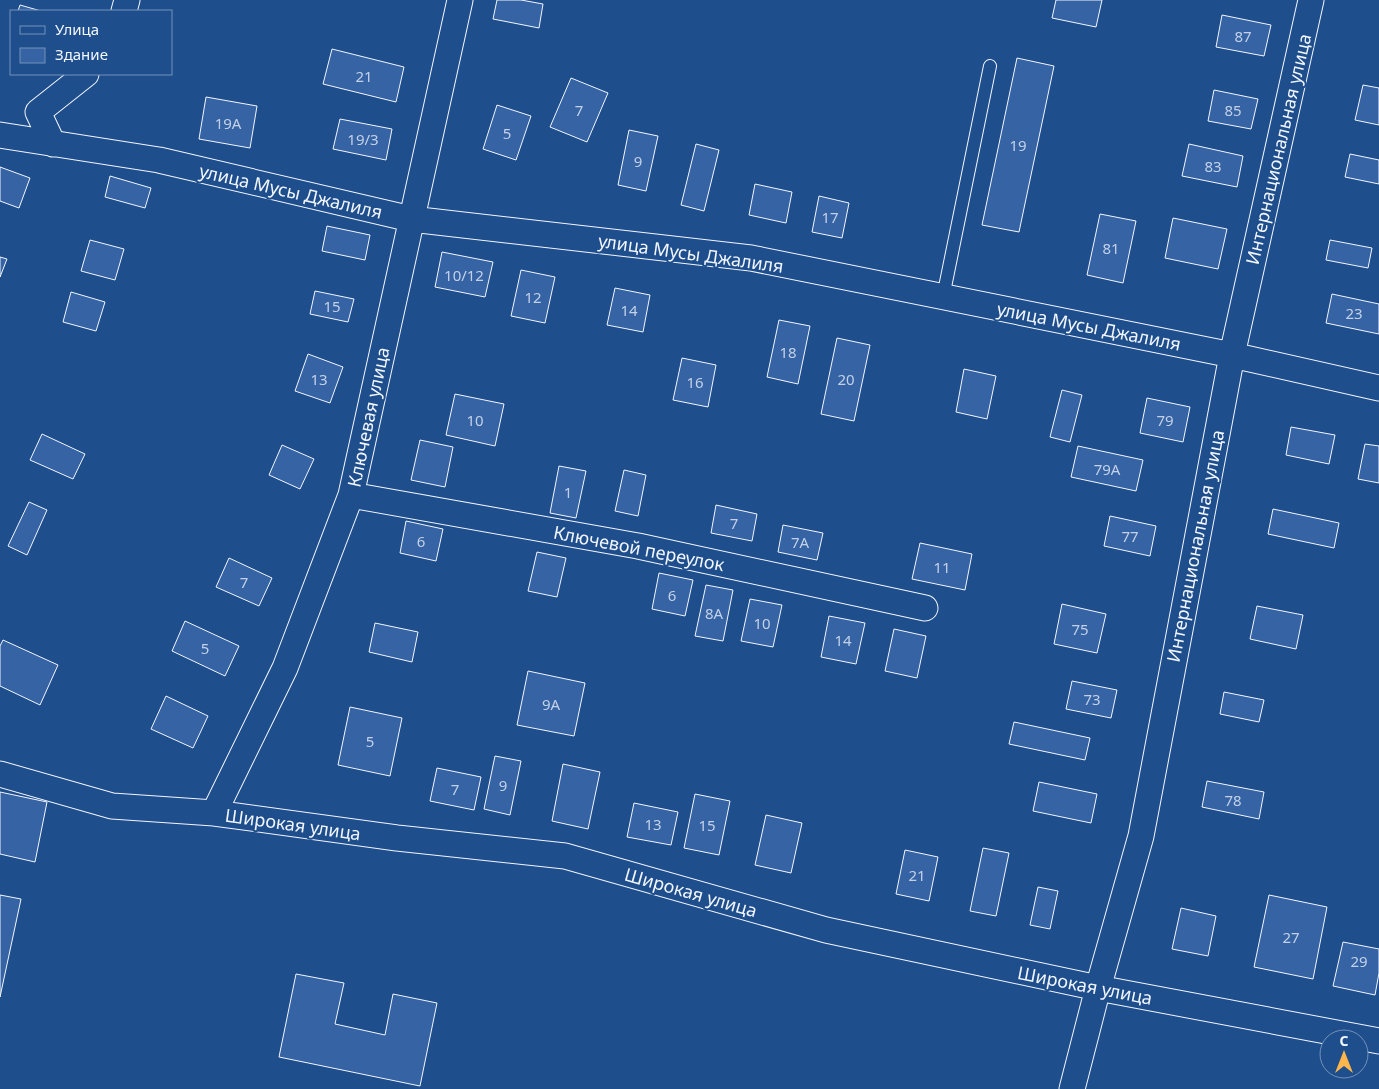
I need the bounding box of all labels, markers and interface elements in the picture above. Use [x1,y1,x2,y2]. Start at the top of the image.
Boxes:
legend [10,10,172,75]
text: Улица [55,19,99,39]
house number: 87 [1234,26,1252,46]
street label: Интернациональная улица [1240,31,1316,267]
text: Здание [55,44,108,64]
house number: 21 [355,66,373,86]
house number: 7 [575,100,583,120]
house number: 85 [1224,100,1242,120]
house number: 19А [215,113,242,133]
house number: 5 [503,123,511,143]
house number: 19/3 [347,129,379,149]
house number: 19 [1009,135,1027,155]
house number: 9 [634,151,642,171]
house number: 83 [1204,156,1222,176]
street label: улица Мусы Джалиля [197,158,385,224]
house number: 17 [821,207,839,227]
street label: улица Мусы Джалиля [597,228,785,278]
house number: 81 [1102,238,1120,258]
house number: 10/12 [444,265,484,285]
house number: 12 [524,287,542,307]
house number: 15 [323,296,341,316]
street label: улица Мусы Джалиля [995,296,1183,356]
house number: 14 [620,300,638,320]
house number: 23 [1345,303,1363,323]
house number: 18 [779,342,797,362]
street label: Ключевая улица [341,345,395,489]
house number: 13 [310,369,328,389]
house number: 20 [837,369,855,389]
house number: 16 [686,372,704,392]
house number: 10 [466,410,484,430]
house number: 79 [1156,410,1174,430]
street label: Интернациональная улица [1161,428,1229,664]
house number: 79А [1094,459,1121,479]
house number: 1 [564,482,572,502]
house number: 7 [730,513,738,533]
street label: Ключевой переулок [552,520,727,576]
house number: 77 [1121,526,1139,546]
house number: 6 [417,531,425,551]
house number: 7А [791,532,810,552]
house number: 11 [933,557,951,577]
house number: 7 [240,572,248,592]
house number: 6 [668,585,676,605]
house number: 8А [705,603,724,623]
house number: 10 [753,613,771,633]
house number: 75 [1071,619,1089,639]
house number: 14 [834,630,852,650]
house number: 5 [201,638,209,658]
house number: 73 [1083,689,1101,709]
house number: 9А [542,694,561,714]
house number: 5 [366,731,374,751]
house number: 9 [499,775,507,795]
house number: 7 [451,779,459,799]
house number: 78 [1224,790,1242,810]
street label: Широкая улица [224,803,362,845]
house number: 13 [644,814,662,834]
house number: 15 [698,815,716,835]
street label: Широкая улица [622,862,760,922]
house number: 21 [908,865,926,885]
house number: 27 [1282,927,1300,947]
house number: 29 [1350,951,1368,971]
street label: Широкая улица [1016,960,1154,1010]
north arrow [1319,1029,1369,1079]
text: С [1339,1031,1349,1050]

